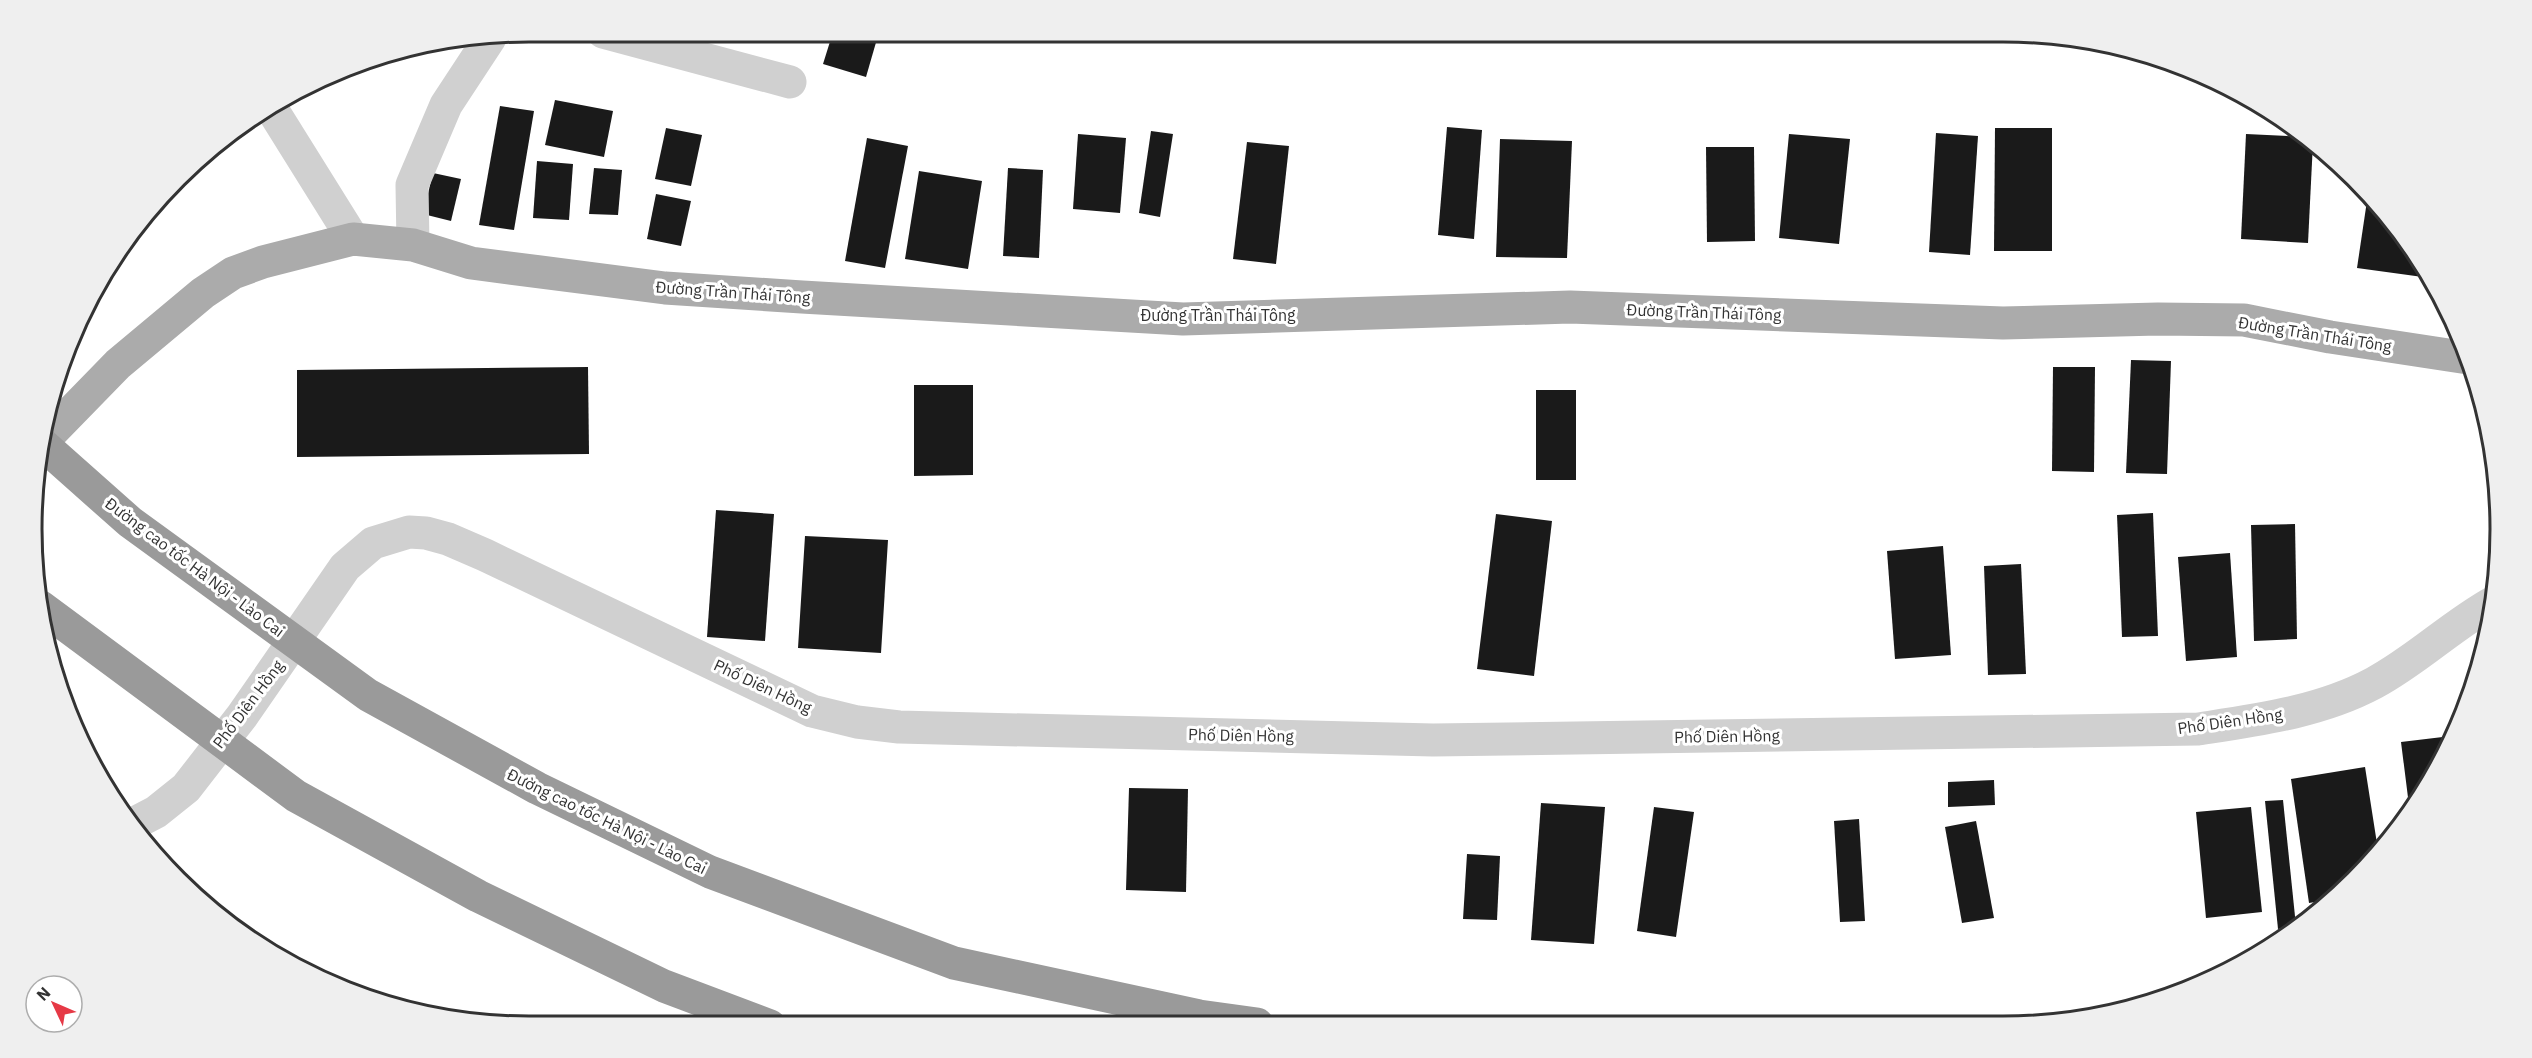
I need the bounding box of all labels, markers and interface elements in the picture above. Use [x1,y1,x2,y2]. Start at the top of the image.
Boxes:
street label: Đường Trần Thái Tông [655,277,812,307]
street label: Đường Trần Thái Tông [1626,299,1782,325]
street label: Đường Trần Thái Tông [1141,305,1296,325]
street label: Đường Trần Thái Tông [2237,312,2394,356]
street label: Đường cao tốc Hà Nội - Lào Cai [101,493,289,641]
street label: Phố Diên Hồng [208,655,288,752]
street label: Phố Diên Hồng [711,655,816,718]
street label: Phố Diên Hồng [2176,704,2284,738]
street label: Phố Diên Hồng [1188,724,1295,746]
street label: Phố Diên Hồng [1674,725,1781,747]
street label: Đường cao tốc Hà Nội - Lào Cai [504,764,710,878]
north arrow [24,974,84,1034]
text: N [32,982,54,1005]

